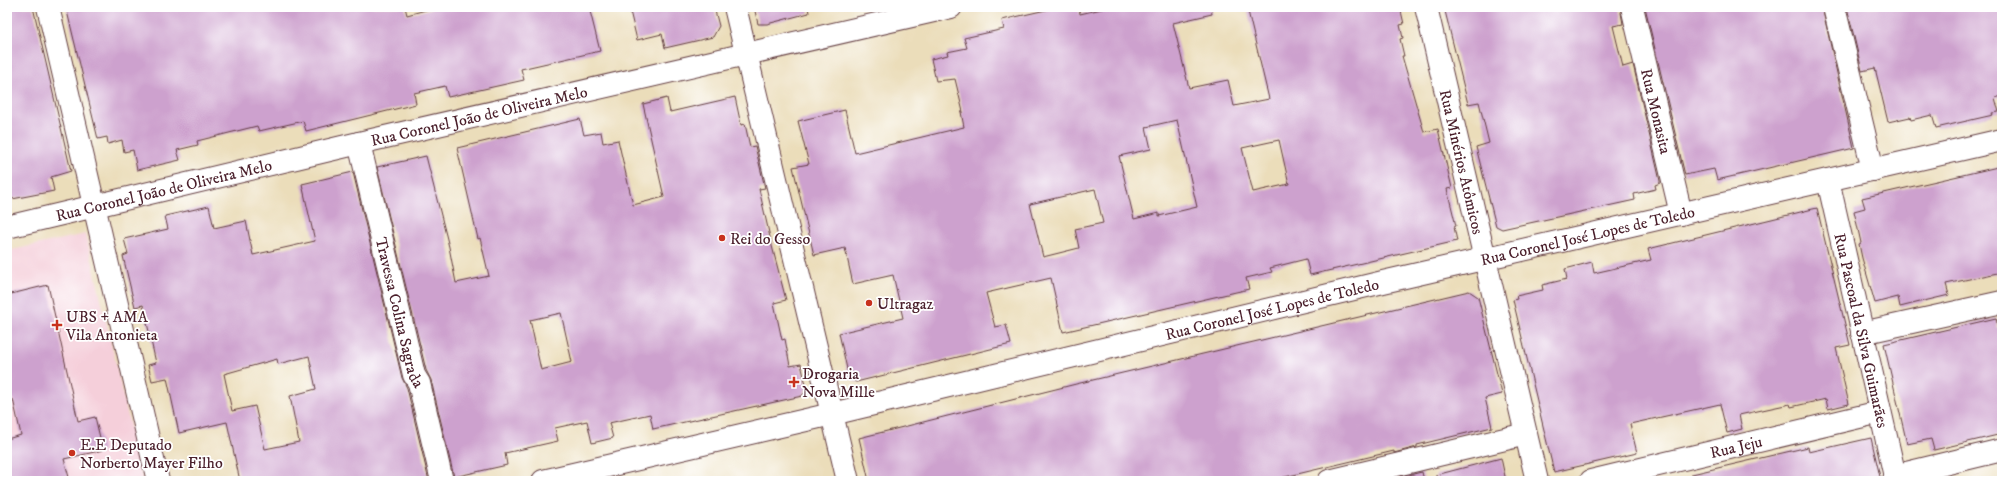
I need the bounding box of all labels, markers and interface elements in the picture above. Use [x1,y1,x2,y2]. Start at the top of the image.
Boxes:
street label: Rua Monasita [1636,67,1676,156]
street label: Rua Coronel João de Oliveira Melo [369,82,590,151]
street label: Rua Minérios Atômicos [1435,88,1488,236]
street label: Rua Coronel João de Oliveira Melo [54,155,274,226]
street label: Rua Coronel José Lopes de Toledo [1479,202,1697,270]
place label: Rei do Gesso [730,229,810,249]
street label: Rua Pascoal da Silva Guimarães [1829,231,1893,430]
marker: Rei do Gesso [717,233,727,243]
street label: Travessa Colina Sagrada [371,235,428,392]
street label: Rua Coronel José Lopes de Toledo [1163,274,1381,345]
place label: Ultragaz [877,294,934,314]
marker: Ultragaz [864,298,874,308]
place label: UBS + AMA Vila Antonieta [65,307,158,345]
marker: UBS + AMA Vila Antonieta [51,319,63,331]
place label: Drogaria Nova Mille [802,364,875,402]
marker: Drogaria Nova Mille [789,377,799,387]
street label: Rua Jeju [1708,431,1764,463]
place label: E.E Deputado Norberto Mayer Filho [80,435,223,473]
marker: E.E Deputado Norberto Mayer Filho [67,448,77,458]

